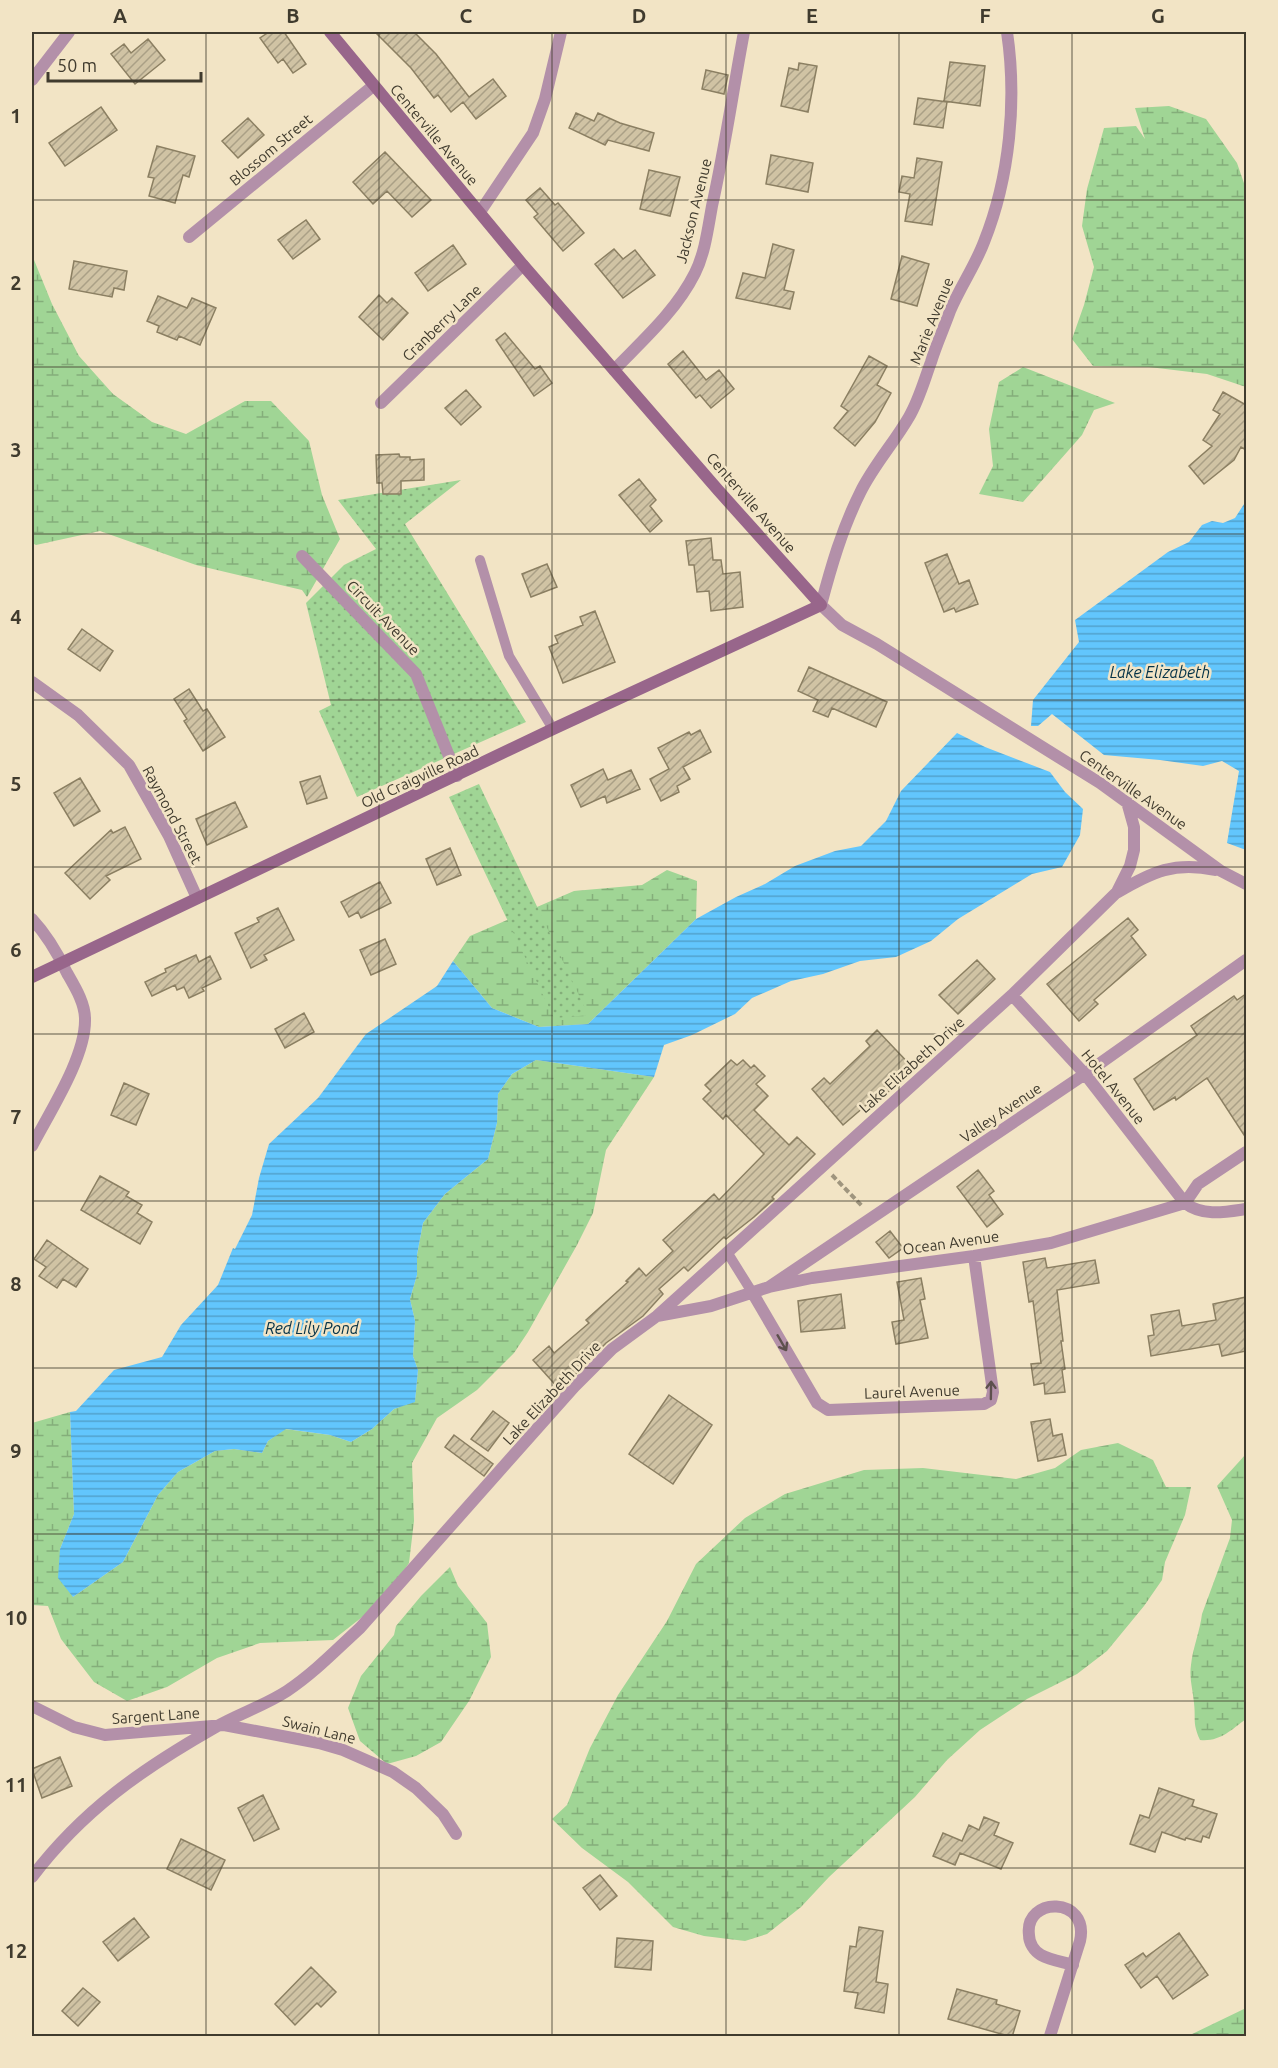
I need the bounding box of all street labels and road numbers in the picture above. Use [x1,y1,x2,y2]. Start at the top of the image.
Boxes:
street label: Centerville Avenue [387,80,482,189]
street label: Blossom Street [226,110,315,189]
street label: Jackson Avenue [672,157,715,265]
street label: Marie Avenue [906,275,957,367]
street label: Cranberry Lane [399,281,485,364]
street label: Centerville Avenue [703,449,800,556]
street label: Circuit Avenue [343,577,423,659]
street label: Old Craigville Road [358,742,481,811]
street label: Centerville Avenue [1076,746,1190,833]
street label: Raymond Street [139,763,205,867]
street label: Lake Elizabeth Drive [856,1013,968,1116]
street label: Hotel Avenue [1078,1046,1149,1128]
street label: Valley Avenue [957,1079,1045,1146]
street label: Ocean Avenue [902,1227,1000,1258]
street label: Lake Elizabeth Drive [499,1337,604,1448]
street label: Laurel Avenue [864,1381,960,1402]
street label: Sargent Lane [111,1704,201,1727]
street label: Swain Lane [281,1712,358,1747]

